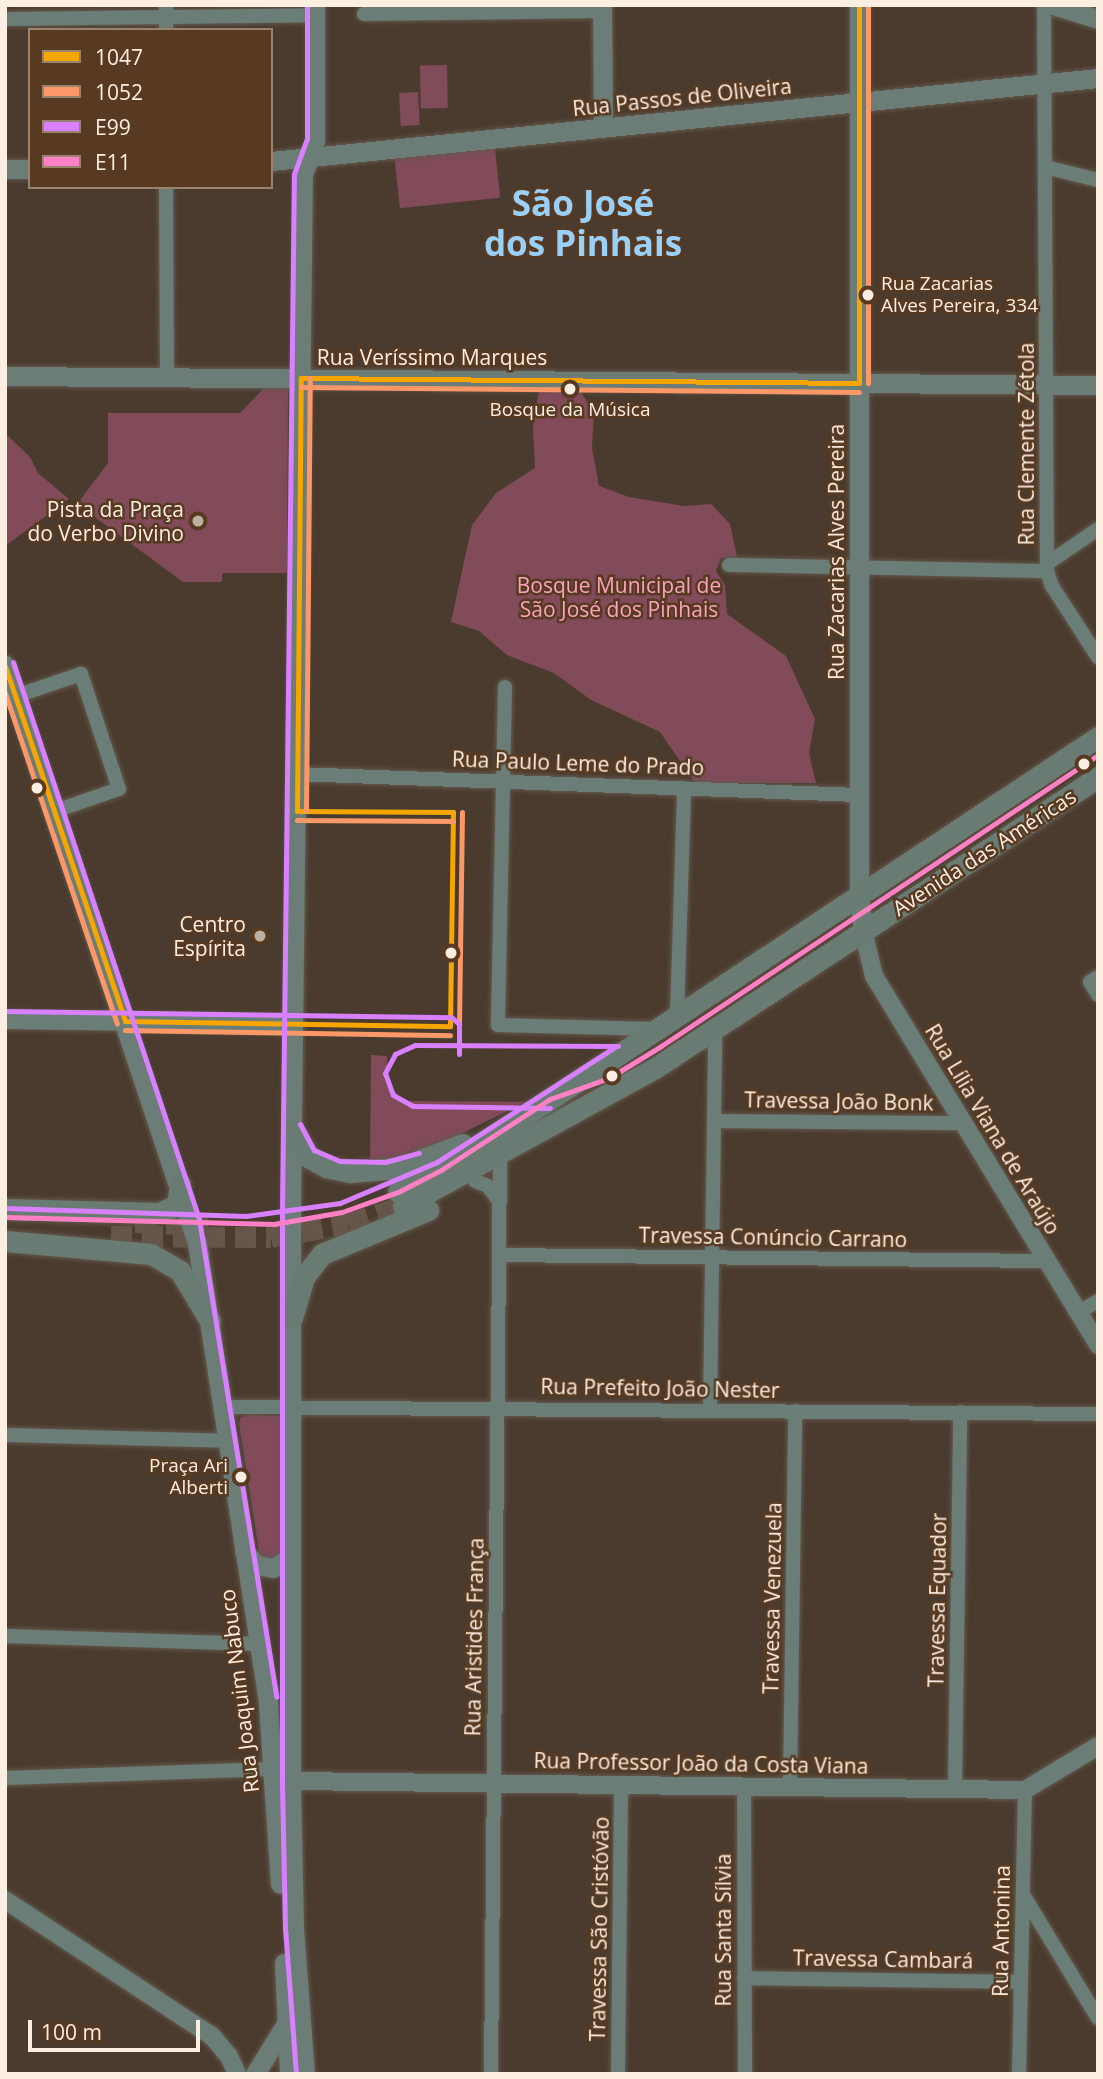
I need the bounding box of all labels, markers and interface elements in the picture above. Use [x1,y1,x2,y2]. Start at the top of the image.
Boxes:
legend [28,28,273,189]
text: 1047 [95,43,143,71]
street label: Rua Passos de Oliveira [571,73,793,121]
text: 1052 [95,78,143,106]
text: E99 [95,113,131,141]
text: E11 [95,148,131,176]
district label: São José dos Pinhais [484,182,682,264]
place label: Rua Zacarias Alves Pereira, 334 [881,273,1038,317]
marker: Rua Zacarias Alves Pereira, 334 [861,288,875,302]
street label: Rua Clemente Zétola [1013,342,1039,546]
street label: Rua Veríssimo Marques [317,344,547,370]
marker: Bosque da Música [563,382,577,396]
place label: Bosque da Música [489,399,651,421]
street label: Rua Zacarias Alves Pereira [823,424,849,680]
place label: Pista da Praça do Verbo Divino [27,496,184,546]
marker: Pista da Praça do Verbo Divino [190,513,206,529]
park label: Bosque Municipal de São José dos Pinhais [517,572,721,622]
street label: Rua Paulo Leme do Prado [451,746,705,780]
unlabelled marker [1077,757,1091,771]
unlabelled marker [30,781,44,795]
street label: Avenida das Américas [887,783,1081,921]
place label: Centro Espírita [173,911,246,961]
marker: Centro Espírita [252,928,268,944]
unlabelled marker [444,946,458,960]
street label: Rua Lília Viana de Araújo [920,1019,1066,1239]
unlabelled marker [605,1069,619,1083]
street label: Travessa João Bonk [744,1087,934,1115]
street label: Travessa Conúncio Carrano [639,1222,907,1252]
street label: Rua Prefeito João Nester [540,1373,780,1403]
place label: Praça Ari Alberti [149,1455,228,1499]
marker: Praça Ari Alberti [234,1470,248,1484]
street label: Travessa Venezuela [758,1502,786,1694]
street label: Travessa Equador [923,1513,951,1687]
street label: Rua Aristides França [460,1537,488,1737]
street label: Rua Joaquim Nabuco [214,1588,264,1794]
street label: Rua Professor João da Costa Viana [533,1747,869,1779]
street label: Travessa São Cristóvão [584,1817,614,2041]
street label: Rua Santa Sílvia [710,1853,736,2007]
street label: Rua Antonina [987,1865,1015,1997]
street label: Travessa Cambará [793,1945,973,1973]
scale bar [32,2006,203,2050]
text: 100 m [41,2018,102,2046]

